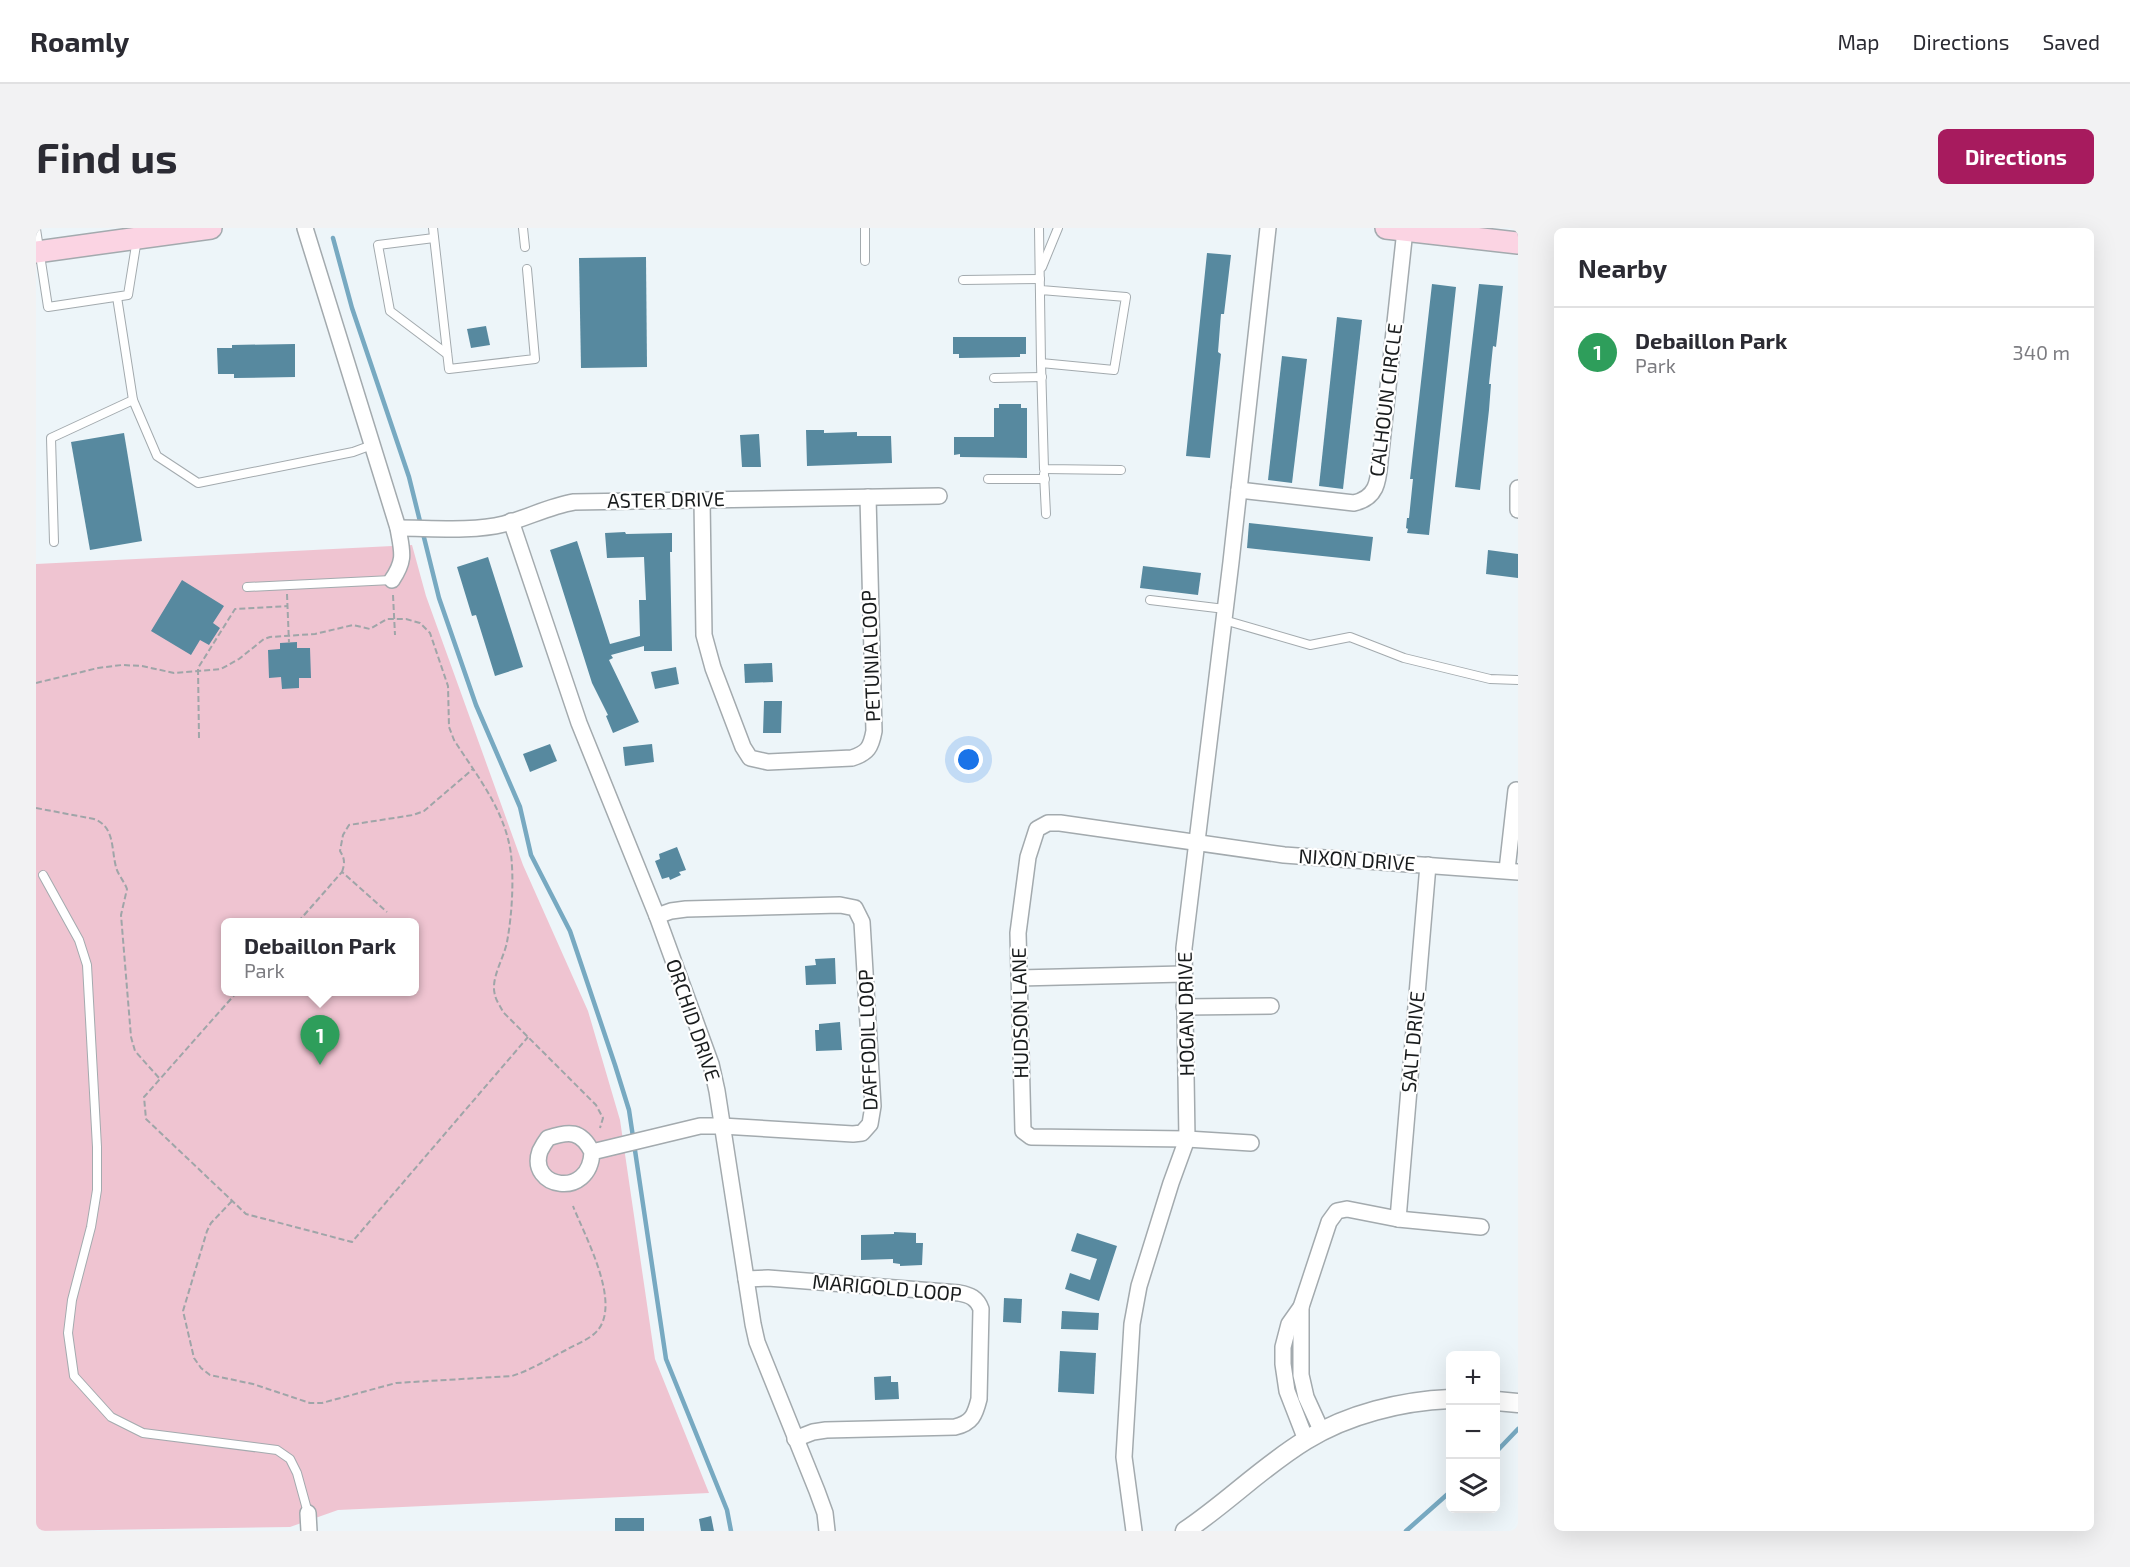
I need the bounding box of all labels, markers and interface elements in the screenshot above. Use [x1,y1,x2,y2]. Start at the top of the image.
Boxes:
text: Roamly [30,24,129,58]
text: Map [1837,29,1880,54]
text: Directions [1913,29,2009,54]
text: Saved [2042,29,2100,54]
button: Directions [1938,129,2094,184]
text: Find us [36,131,178,181]
text: Nearby [1578,252,1667,283]
street label: CALHOUN CIRCLE [1364,322,1406,478]
text: Debaillon Park [1635,327,1787,353]
text: 1 [1593,340,1602,364]
text: 340 m [2013,340,2070,364]
text: Park [1635,353,1676,377]
street label: ASTER DRIVE [607,486,725,512]
street label: PETUNIA LOOP [856,590,884,723]
your location [954,745,983,774]
street label: NIXON DRIVE [1298,843,1416,875]
popup [221,918,419,996]
text: Debaillon Park [244,932,396,958]
street label: HUDSON LANE [1006,947,1032,1079]
street label: HOGAN DRIVE [1172,952,1198,1076]
street label: ORCHID DRIVE [662,955,726,1084]
text: Park [244,958,285,982]
street label: DAFFODIL LOOP [853,969,881,1111]
street label: SALT DRIVE [1396,990,1428,1094]
pin: 1 [300,1016,340,1065]
street label: MARIGOLD LOOP [811,1269,963,1305]
map controls [1446,1351,1500,1513]
button: + [1446,1351,1500,1405]
button: − [1446,1405,1500,1459]
button: layers [1446,1459,1500,1513]

